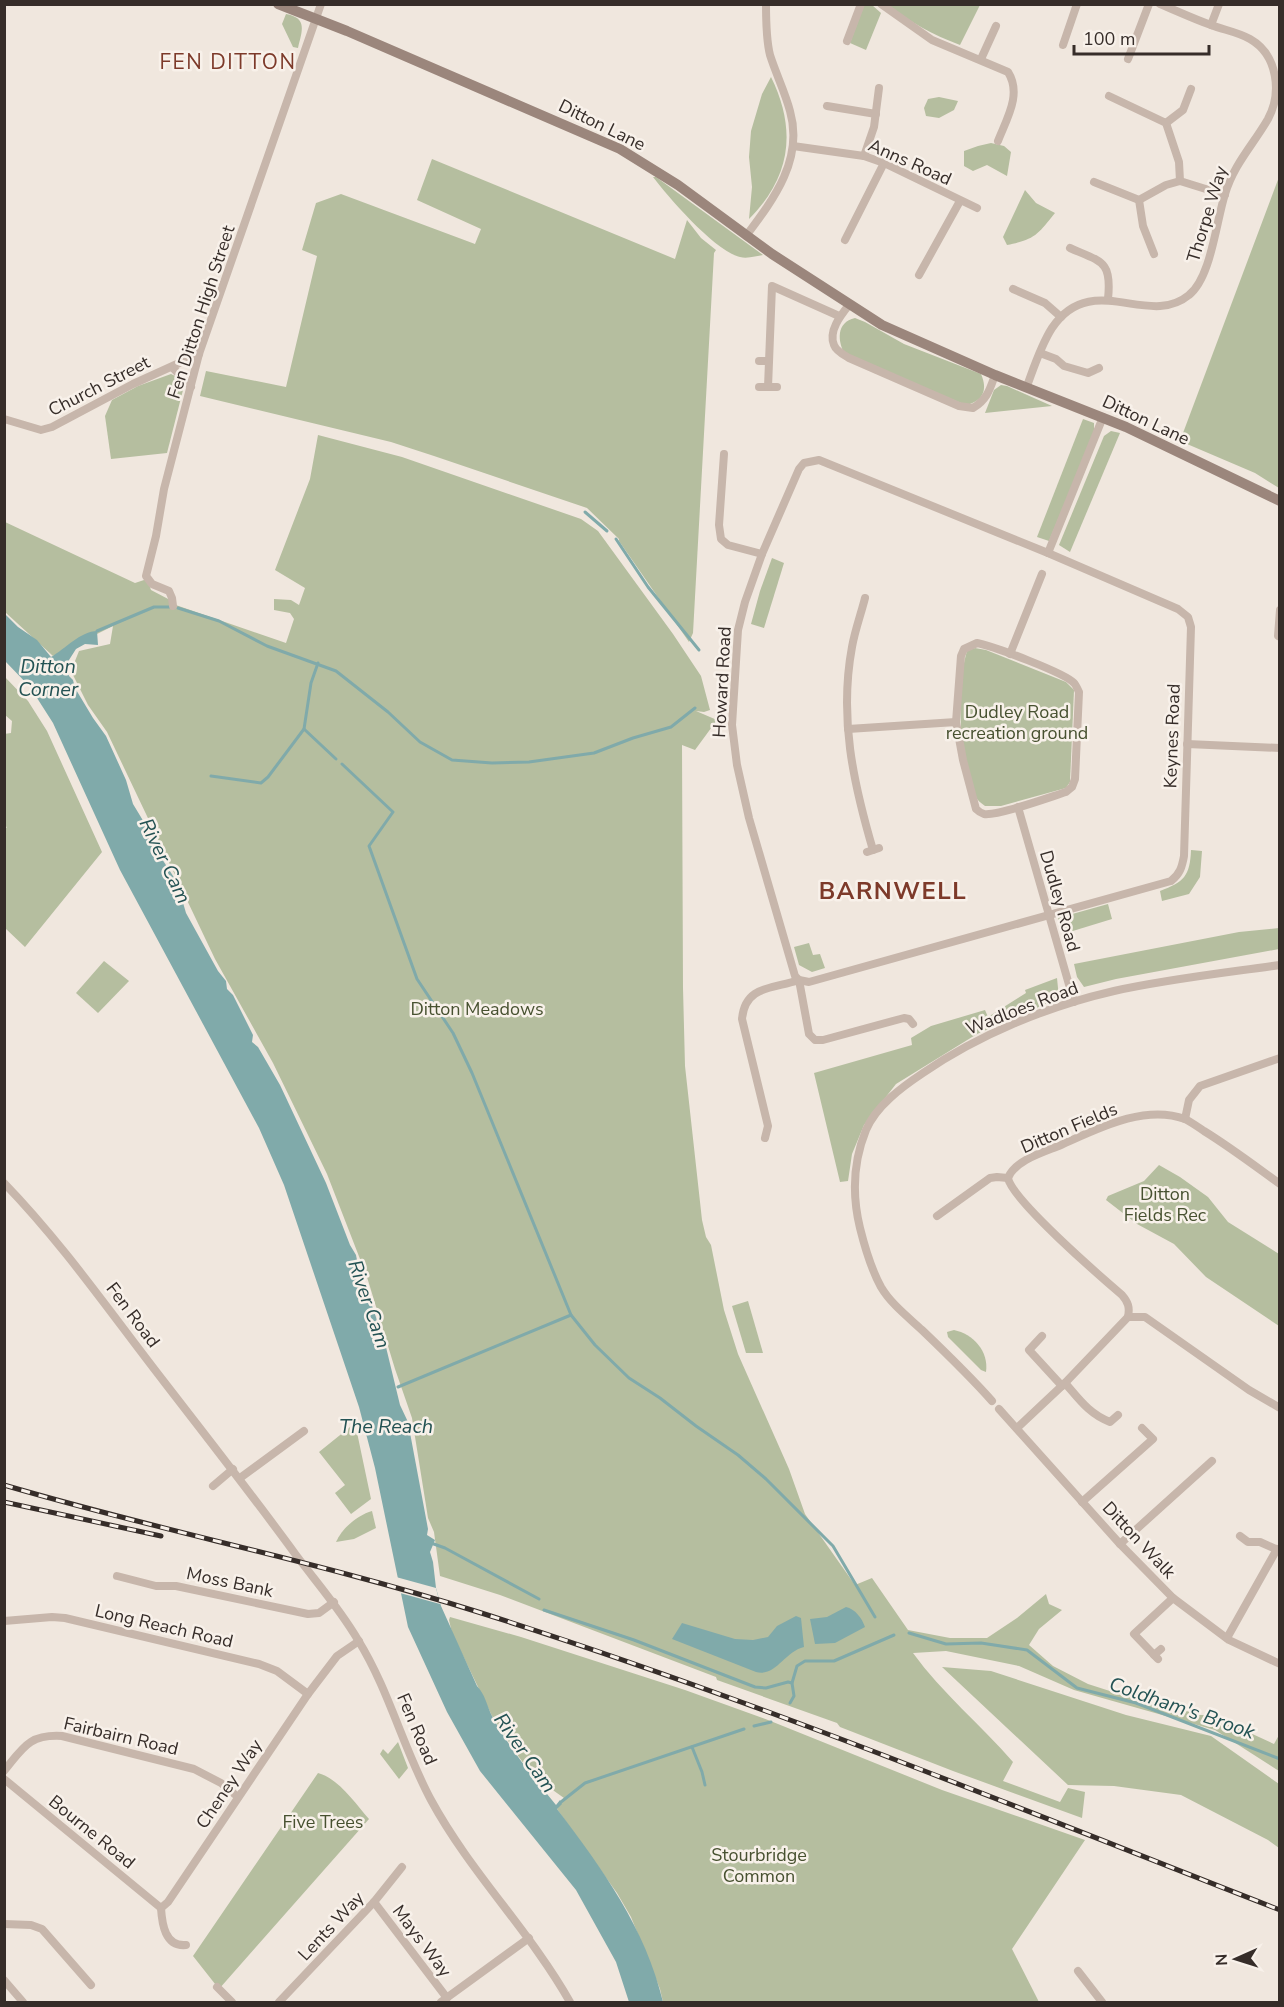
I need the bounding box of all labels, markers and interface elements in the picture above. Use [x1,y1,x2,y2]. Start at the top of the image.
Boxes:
scale bar [1074,18,1209,56]
text: 100 m [1083,27,1135,51]
district label: FEN DITTON [160,48,296,76]
street label: Ditton Lane [555,94,649,156]
street label: Anns Road [865,133,955,191]
street label: Thorpe Way [1181,162,1233,265]
street label: Fen Ditton High Street [162,222,241,402]
street label: Church Street [44,350,155,422]
street label: Ditton Lane [1098,389,1194,451]
street label: Howard Road [707,626,737,738]
water label: Ditton Corner [18,653,79,703]
street label: Keynes Road [1158,683,1186,789]
park label: Dudley Road recreation ground [946,700,1088,745]
water label: River Cam [133,814,197,908]
street label: Dudley Road [1034,848,1086,954]
district label: BARNWELL [819,875,967,907]
street label: Wadloes Road [962,976,1082,1040]
park label: Ditton Meadows [410,997,544,1021]
street label: Ditton Fields [1017,1097,1121,1159]
park label: Ditton Fields Rec [1124,1182,1206,1227]
water label: River Cam [341,1256,397,1352]
street label: Fen Road [101,1277,165,1353]
water label: The Reach [339,1413,433,1440]
street label: Ditton Walk [1097,1496,1182,1584]
street label: Moss Bank [184,1561,277,1603]
street label: Long Reach Road [93,1598,235,1654]
water label: Coldham's Brook [1106,1670,1259,1746]
street label: Fen Road [391,1689,443,1769]
water label: River Cam [488,1708,562,1798]
street label: Fairbairn Road [61,1711,181,1761]
street label: Cheney Way [190,1734,268,1833]
street label: Bourne Road [44,1790,140,1874]
park label: Five Trees [283,1810,363,1834]
park label: Stourbridge Common [711,1843,807,1888]
street label: Lents Way [293,1886,370,1966]
street label: Mays Way [387,1900,458,1983]
north arrow [1206,1929,1266,1989]
text: N [1211,1953,1233,1966]

